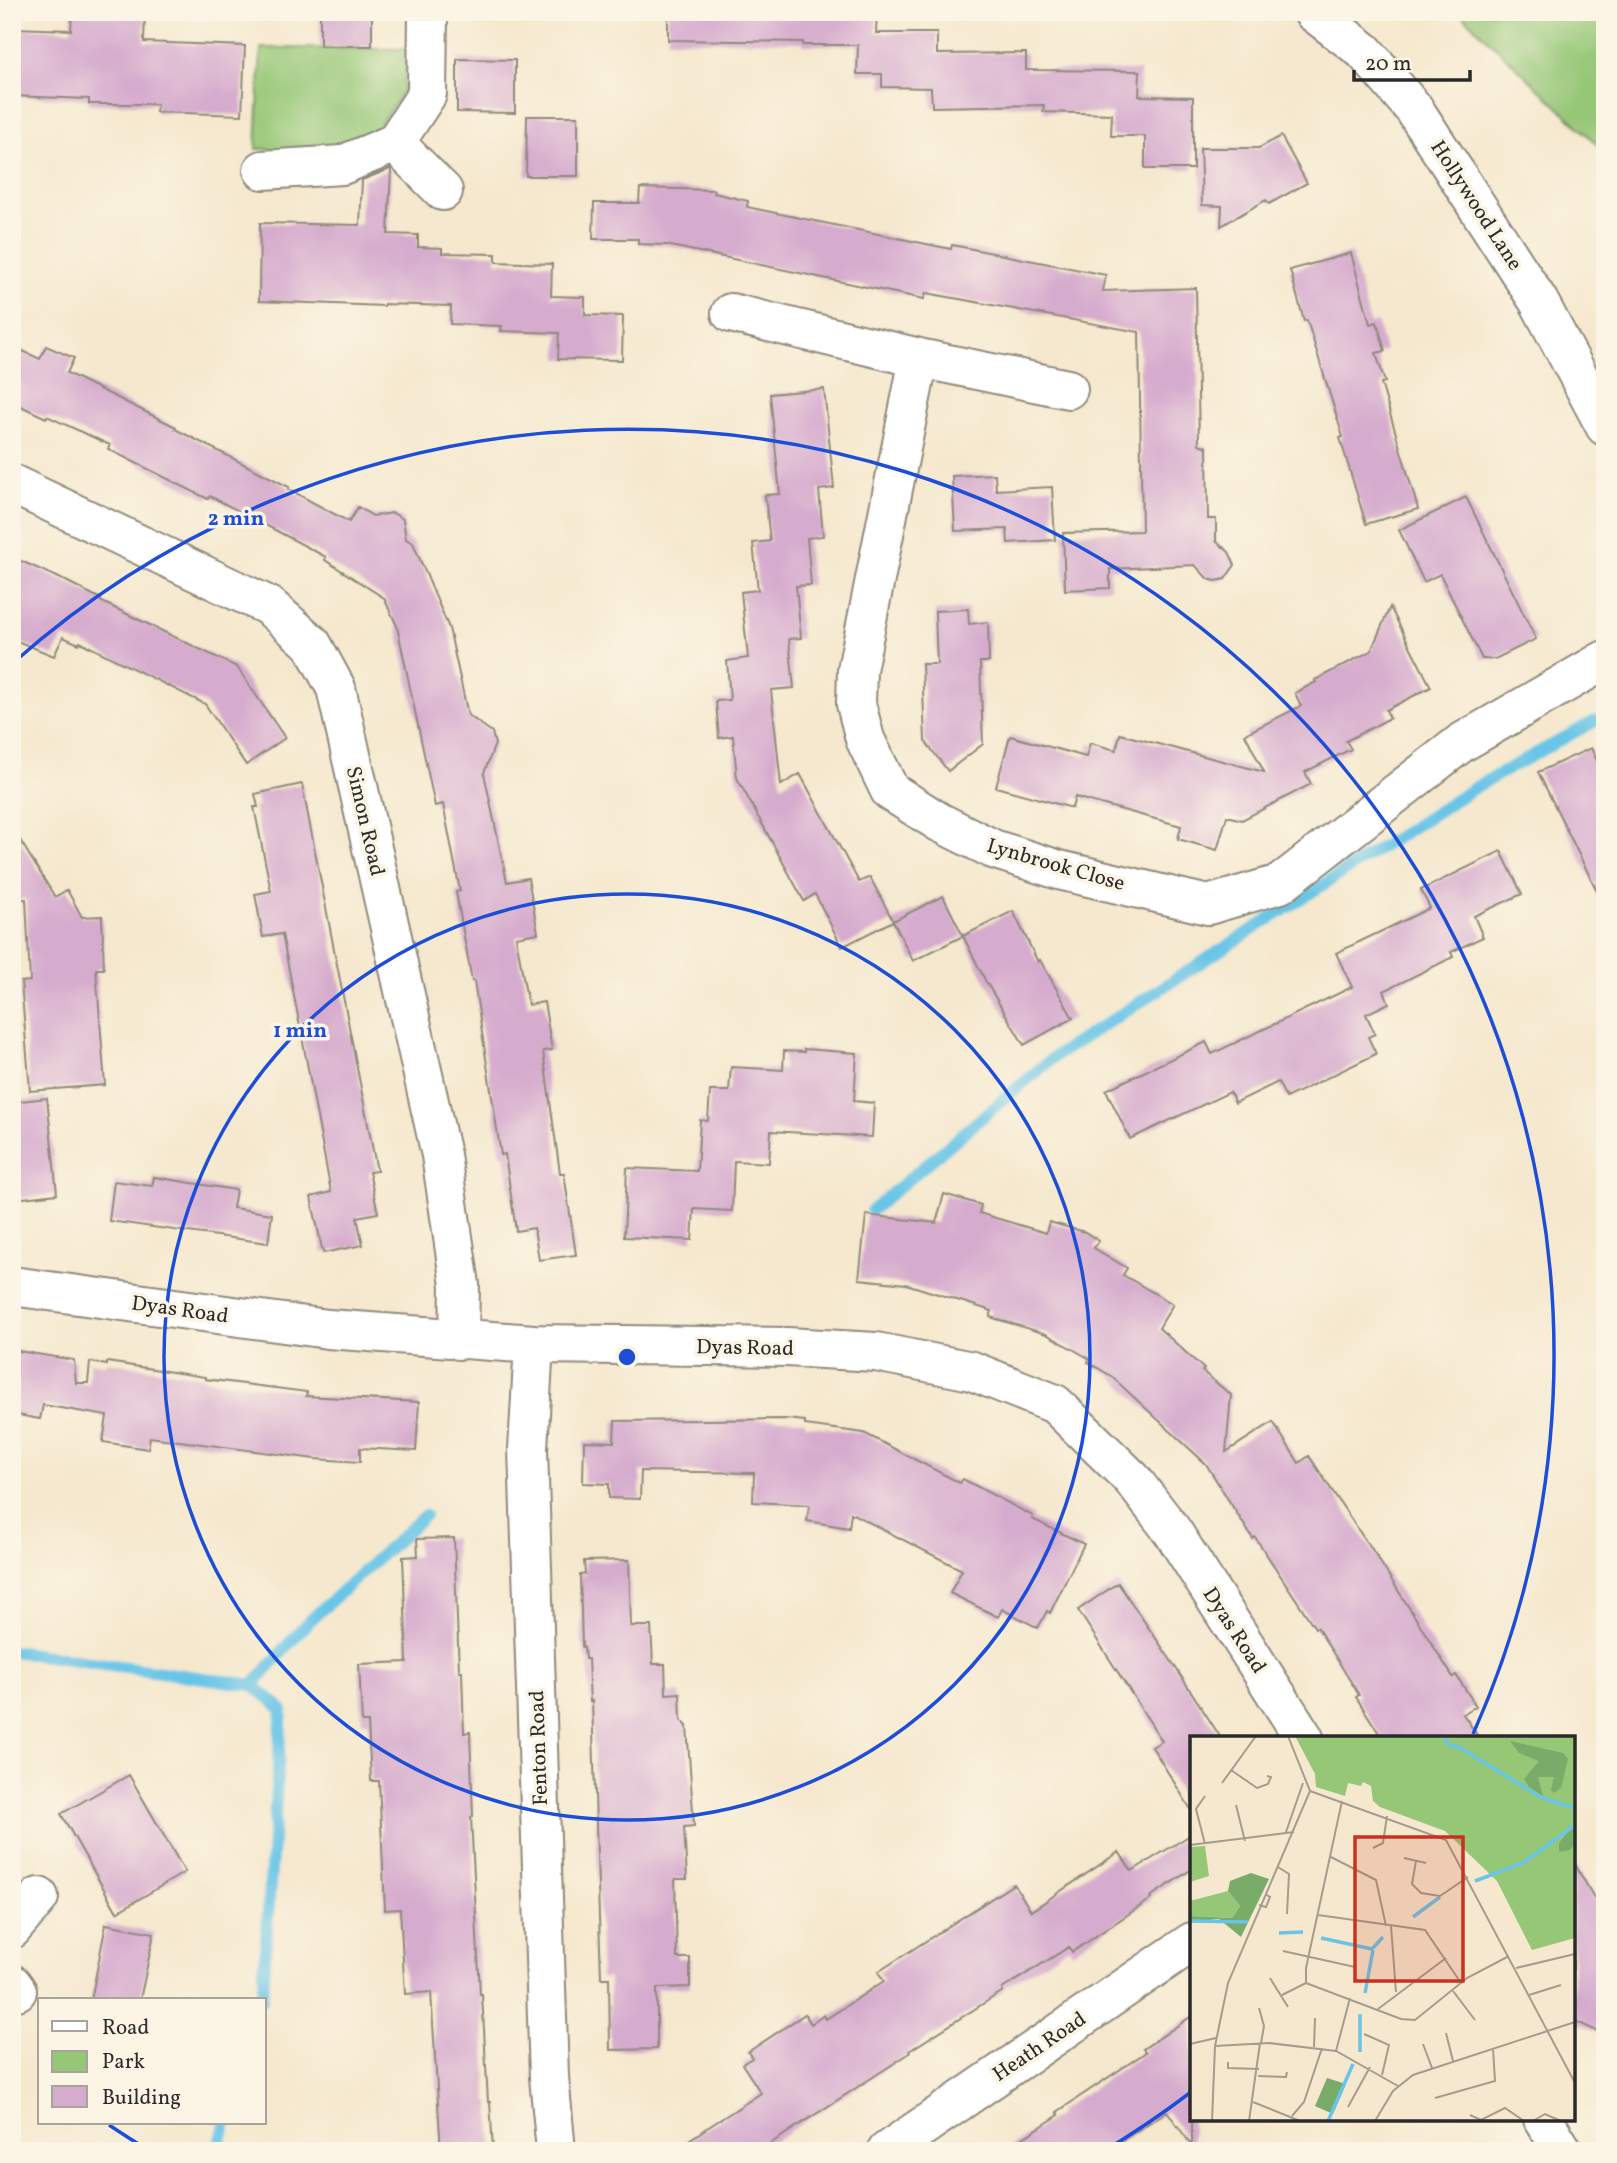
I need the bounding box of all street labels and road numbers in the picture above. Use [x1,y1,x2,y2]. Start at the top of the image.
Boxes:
street label: Hollywood Lane [1423,135,1529,277]
street label: Simon Road [338,764,391,879]
street label: Lynbrook Close [983,832,1128,899]
street label: Dyas Road [129,1289,230,1332]
street label: Dyas Road [696,1333,794,1364]
street label: Dyas Road [1195,1582,1273,1680]
street label: Fenton Road [523,1690,556,1806]
street label: Heath Road [987,2005,1092,2089]

